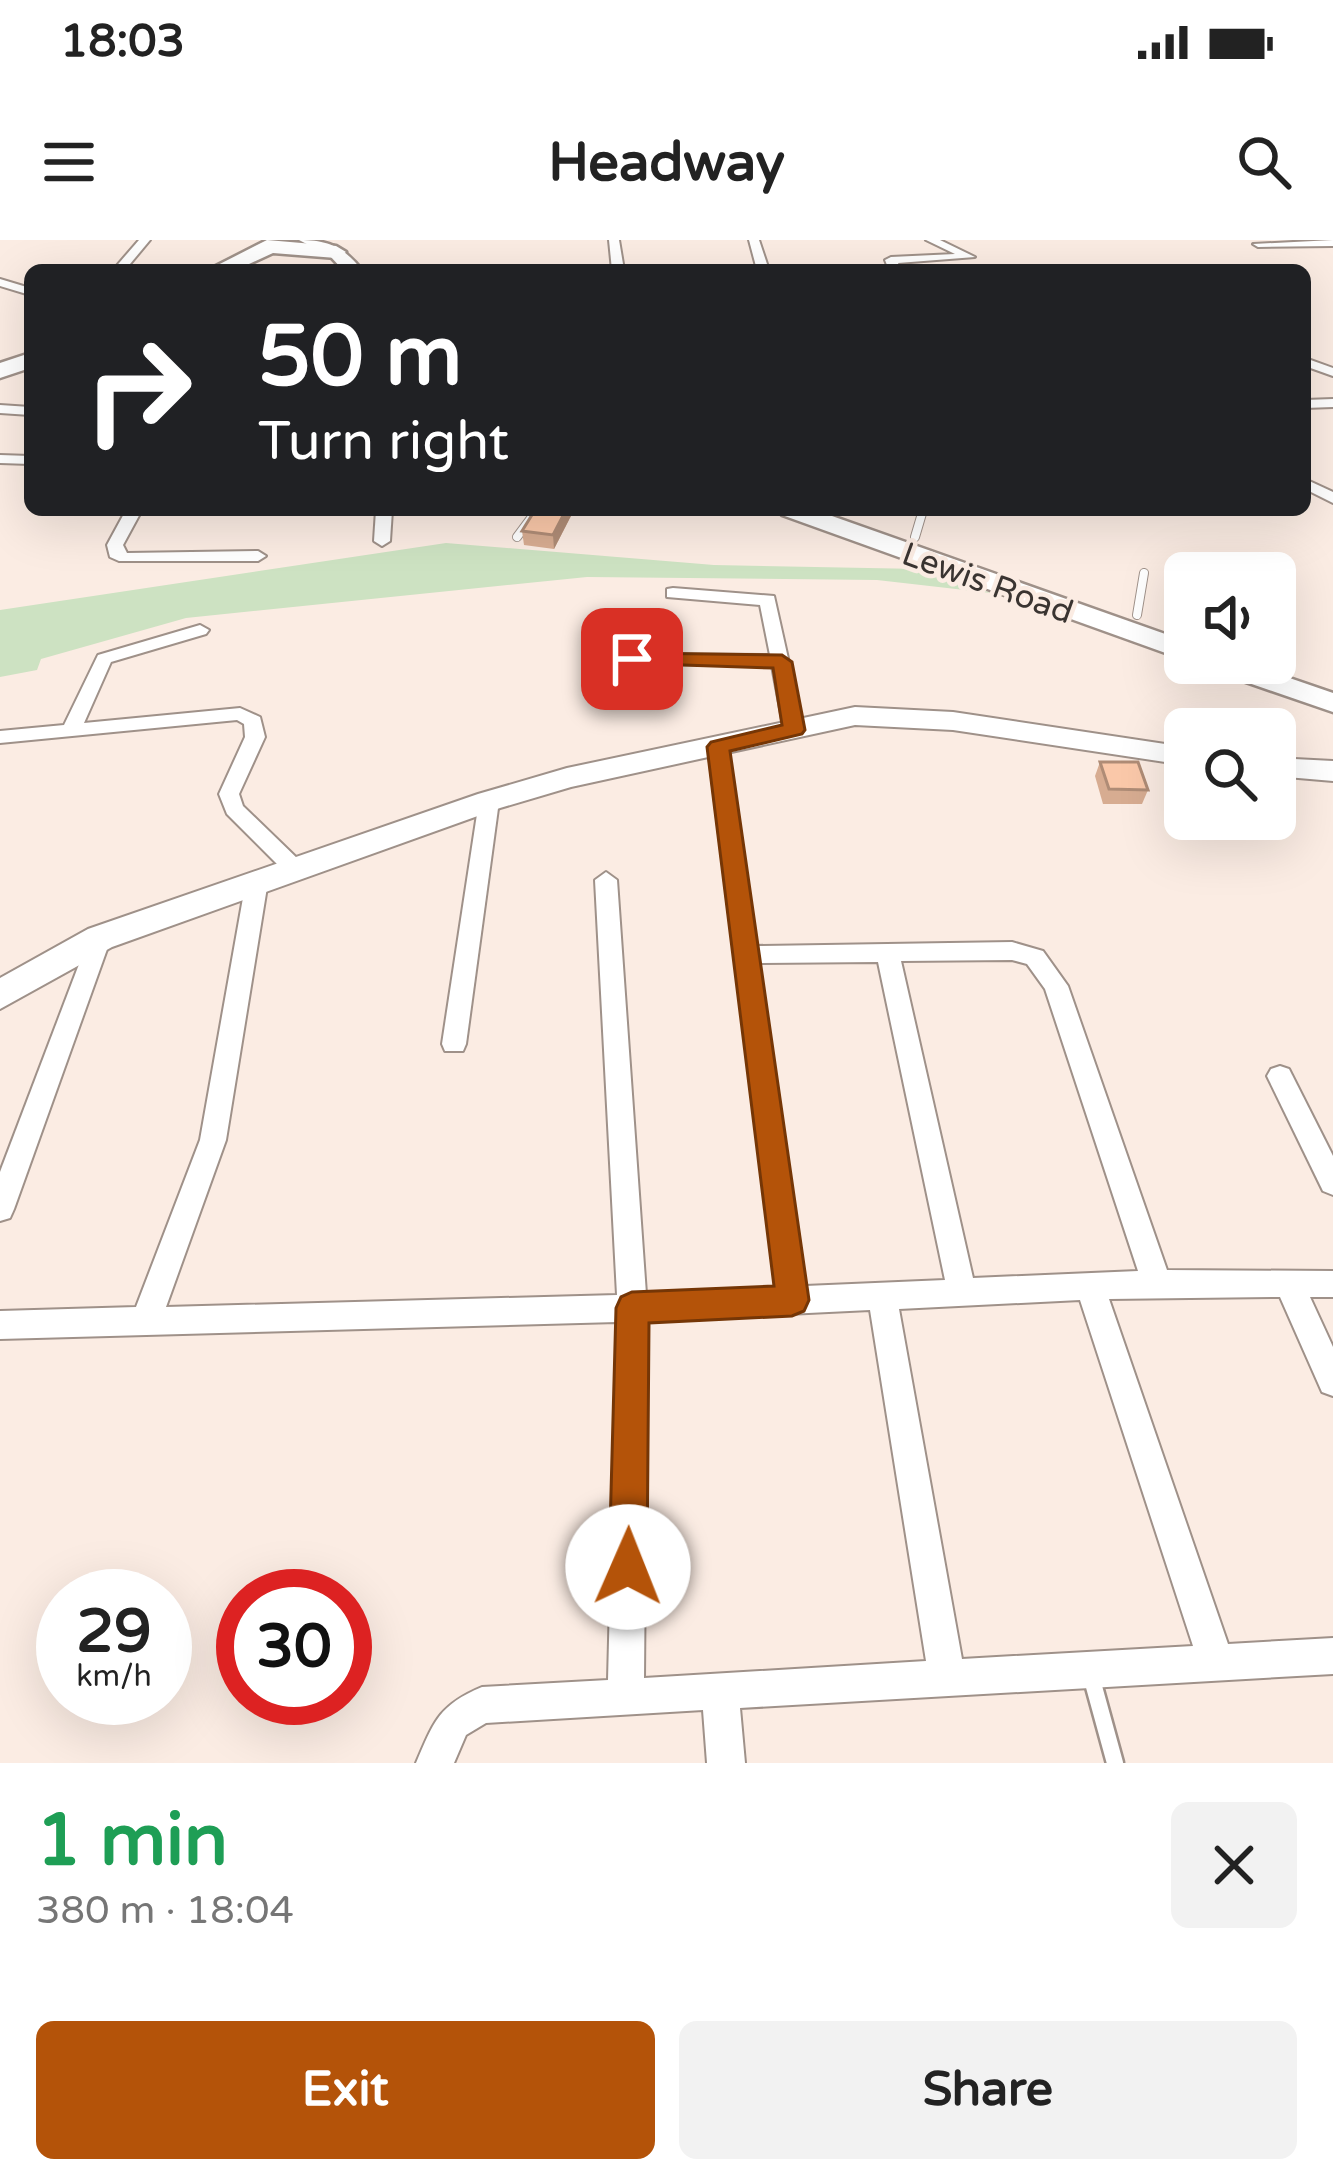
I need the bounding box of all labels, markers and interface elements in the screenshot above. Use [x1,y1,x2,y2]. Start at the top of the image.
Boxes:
text: 18:03 [60,15,185,69]
icon: menu [36,129,102,195]
icon: search [1231,129,1297,195]
text: Headway [548,130,785,195]
text: 50 m [258,307,462,408]
icon: right [60,312,216,468]
text: Turn right [258,409,509,474]
street label: Lewis Road [897,534,1078,632]
map controls [1164,552,1296,840]
button: sound [1164,552,1296,684]
pin [581,608,683,710]
icon: arrive [599,626,665,692]
button: search [1164,708,1296,840]
position arrow [565,1504,691,1630]
speed limit sign: 30 [216,1569,372,1725]
text: 29 [76,1596,152,1668]
text: km/h [76,1658,152,1695]
text: 1 min [36,1798,228,1885]
button: close [1171,1802,1297,1928]
text: 380 m · 18:04 [36,1887,294,1934]
button: Exit [36,2021,655,2159]
button: Share [679,2021,1297,2159]

